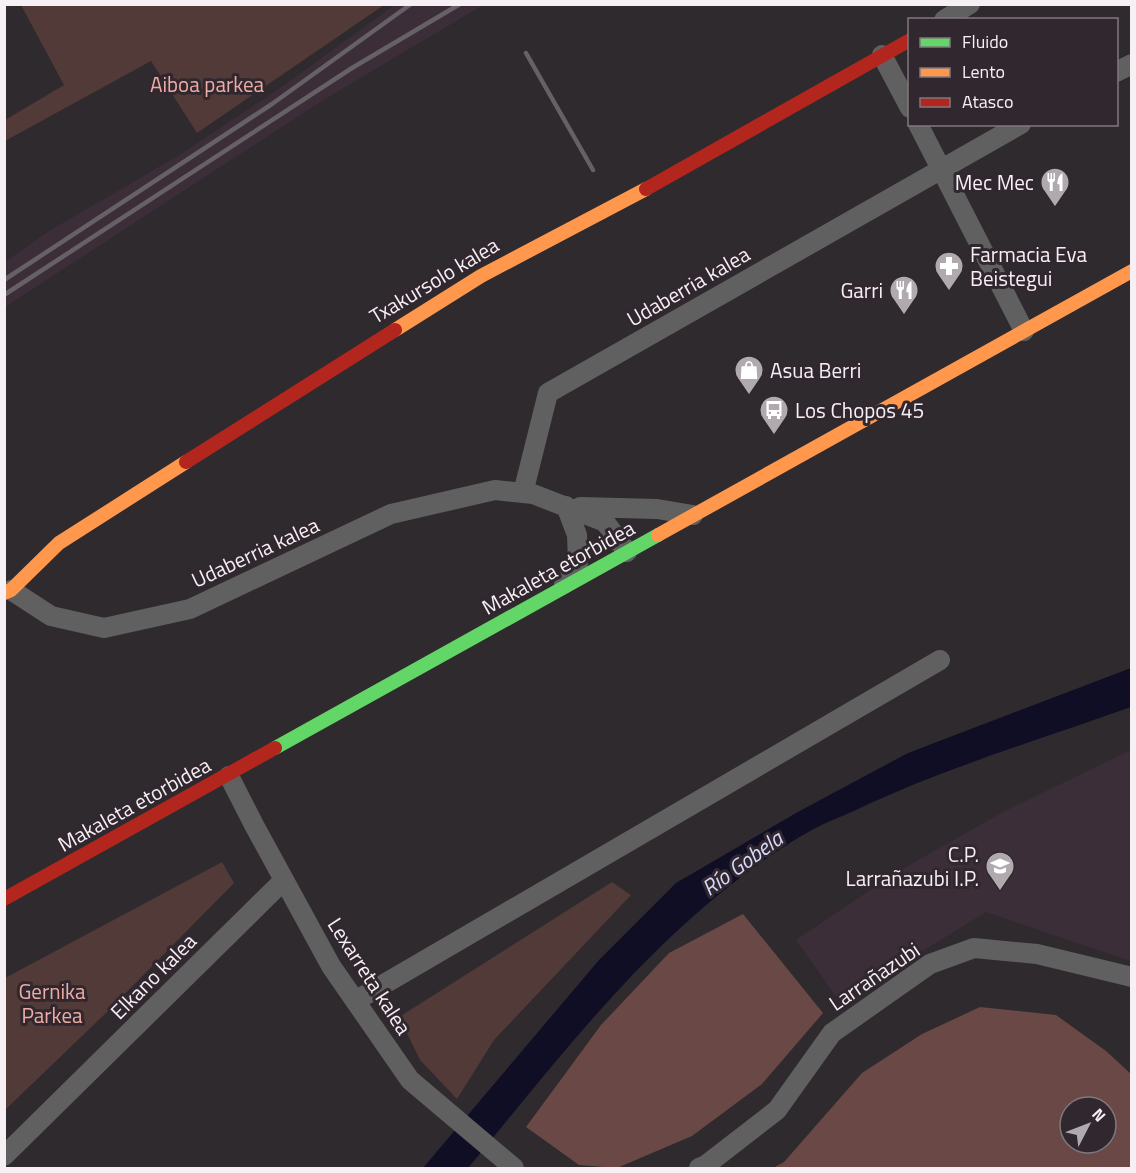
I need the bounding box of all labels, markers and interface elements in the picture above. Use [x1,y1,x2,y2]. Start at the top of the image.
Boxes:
legend [908,18,1118,126]
text: Fluido [962,28,1008,55]
text: Lento [962,58,1005,85]
park label: Aiboa parkea [150,68,265,100]
text: Atasco [962,88,1013,115]
place label: Mec Mec [955,166,1034,198]
restaurant icon: Mec Mec [1039,166,1071,208]
street label: Txakursolo kalea [363,228,505,331]
street label: Udaberria kalea [620,238,756,334]
place label: Farmacia Eva Beistegui [970,238,1087,294]
pharmacy icon: Farmacia Eva Beistegui [933,250,965,292]
place label: Garri [840,274,883,306]
restaurant icon: Garri [888,274,920,316]
shop icon: Asua Berri [733,354,765,396]
place label: Asua Berri [770,354,861,386]
bus stop icon: Los Chopos 45 [758,394,790,436]
place label: Los Chopos 45 [795,394,924,426]
street label: Udaberria kalea [186,508,324,596]
street label: Makaleta etorbidea [476,511,641,622]
street label: Makaleta etorbidea [52,748,217,859]
water label: Río Gobela [694,821,791,904]
place label: C.P. Larrañazubi I.P. [846,838,979,894]
school or university icon: C.P. Larrañazubi I.P. [984,850,1016,892]
street label: Lexarreta kalea [320,911,420,1041]
street label: Elkano kalea [103,925,204,1026]
street label: Larrañazubi [822,934,926,1018]
park label: Gernika Parkea [18,975,86,1031]
north arrow [1058,1095,1118,1155]
text: N [1087,1103,1112,1127]

